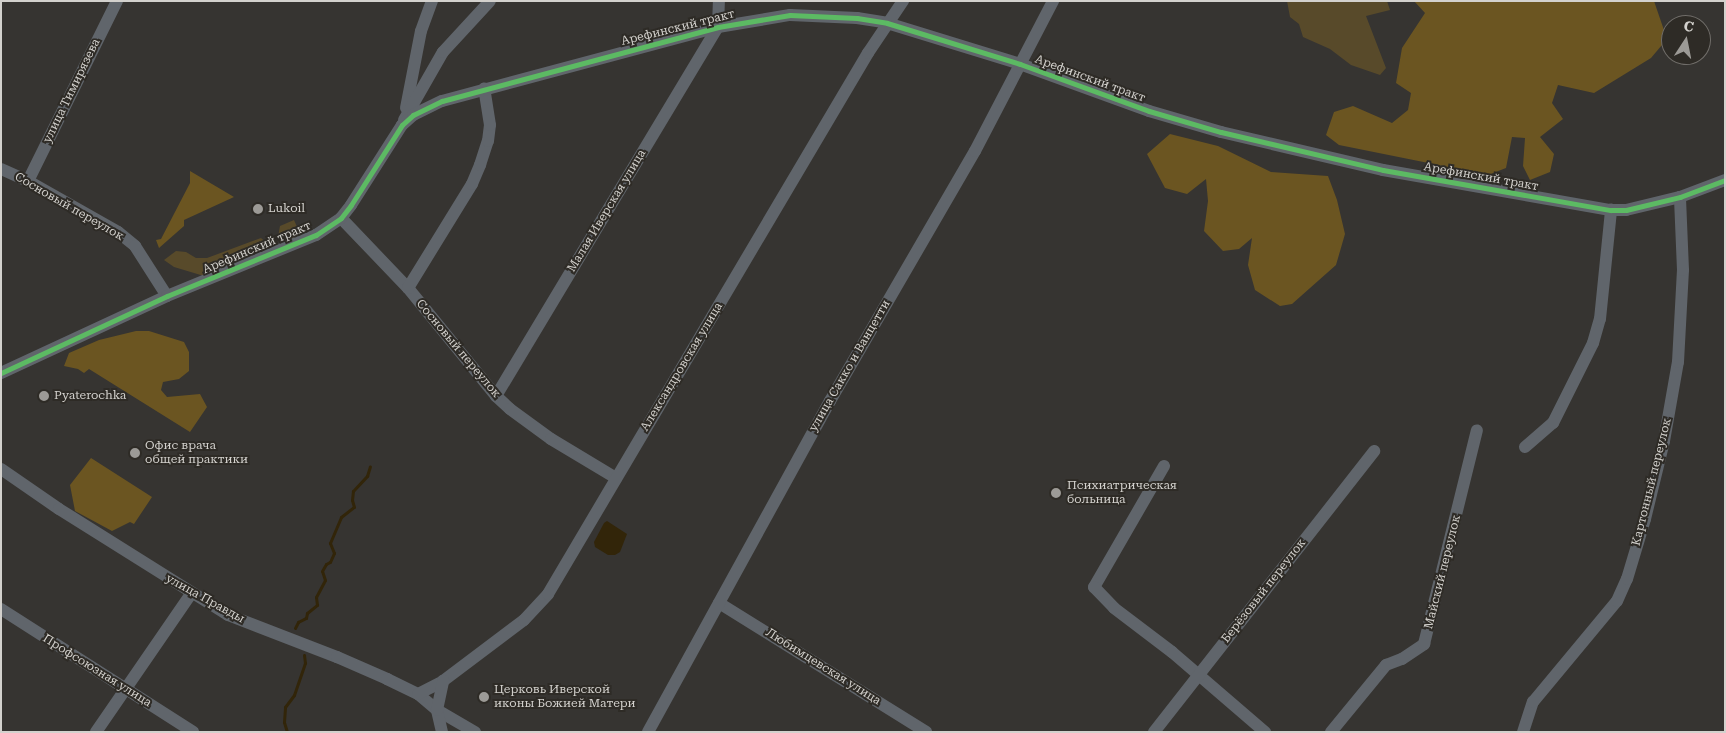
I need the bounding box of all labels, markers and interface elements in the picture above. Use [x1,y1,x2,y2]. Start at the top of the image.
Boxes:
street label: Арефинский тракт [620,7,736,49]
north arrow [1661,15,1711,65]
text: С [1682,17,1695,35]
street label: улица Тимирязева [41,37,103,145]
street label: Арефинский тракт [1033,52,1147,106]
street label: Малая Иверская улица [565,147,649,275]
street label: Арефинский тракт [1423,160,1539,194]
street label: Сосновый переулок [12,170,126,244]
place label: Lukoil [268,202,305,216]
marker: Lukoil [252,203,264,215]
street label: Арефинский тракт [201,219,313,277]
street label: Сосновый переулок [413,297,503,401]
street label: улица Сакко и Ванцетти [806,298,894,434]
street label: Александровская улица [638,300,726,434]
place label: Pyaterochka [54,389,126,403]
marker: Pyaterochka [38,390,50,402]
street label: Картонный переулок [1629,417,1675,547]
place label: Офис врача общей практики [145,439,248,467]
marker: Офис врача общей практики [129,447,141,459]
place label: Психиатрическая больница [1067,479,1177,507]
marker: Психиатрическая больница [1049,486,1063,500]
street label: Майский переулок [1422,513,1464,631]
street label: Берёзовый переулок [1219,536,1309,646]
street label: улица Правды [163,571,247,627]
street label: Любимцевская улица [763,626,883,708]
street label: Профсоюзная улица [40,632,154,710]
place label: Церковь Иверской иконы Божией Матери [494,683,636,711]
marker: Церковь Иверской иконы Божией Матери [478,691,490,703]

